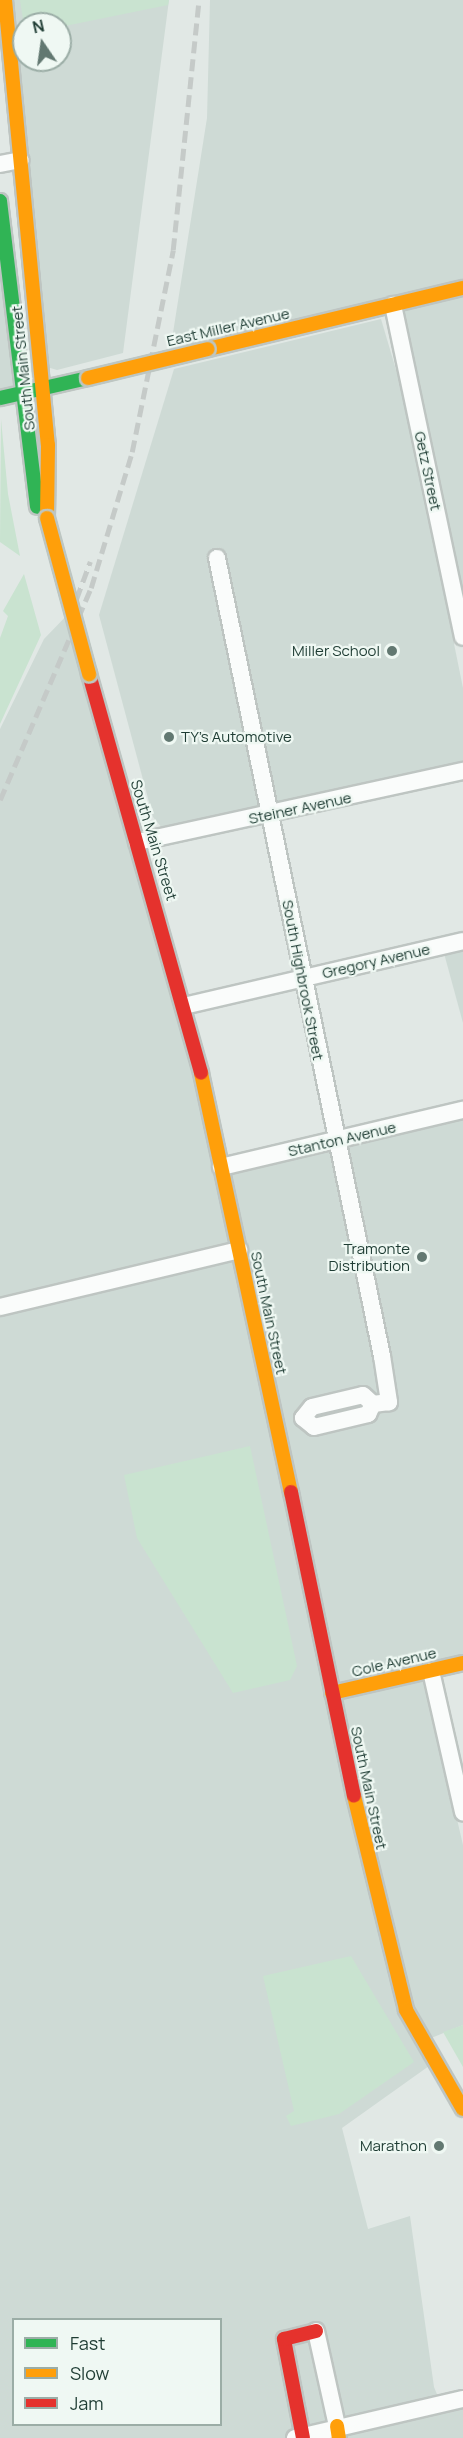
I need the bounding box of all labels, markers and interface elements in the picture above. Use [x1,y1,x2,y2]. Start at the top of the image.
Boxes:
north arrow [12,12,72,72]
text: N [30,14,46,38]
street label: East Miller Avenue [165,304,291,350]
street label: South Main Street [7,305,39,431]
street label: Getz Street [411,430,445,512]
place label: Miller School [292,642,380,660]
marker: Miller School [385,644,399,658]
place label: TY's Automotive [181,728,292,746]
marker: TY's Automotive [162,730,176,744]
street label: South Main Street [127,777,181,903]
street label: Steiner Avenue [247,788,353,828]
street label: South Highbrook Street [279,898,327,1062]
street label: Gregory Avenue [320,940,432,982]
street label: Stanton Avenue [286,1118,398,1160]
place label: Tramonte Distribution [329,1239,410,1274]
street label: South Main Street [247,1250,291,1376]
marker: Tramonte Distribution [415,1250,429,1264]
street label: Cole Avenue [350,1644,438,1680]
street label: South Main Street [347,1725,391,1851]
place label: Marathon [360,2137,427,2155]
marker: Marathon [432,2139,446,2153]
legend [12,2318,222,2426]
text: Fast [70,2331,105,2355]
text: Slow [70,2361,109,2385]
text: Jam [70,2391,104,2415]

